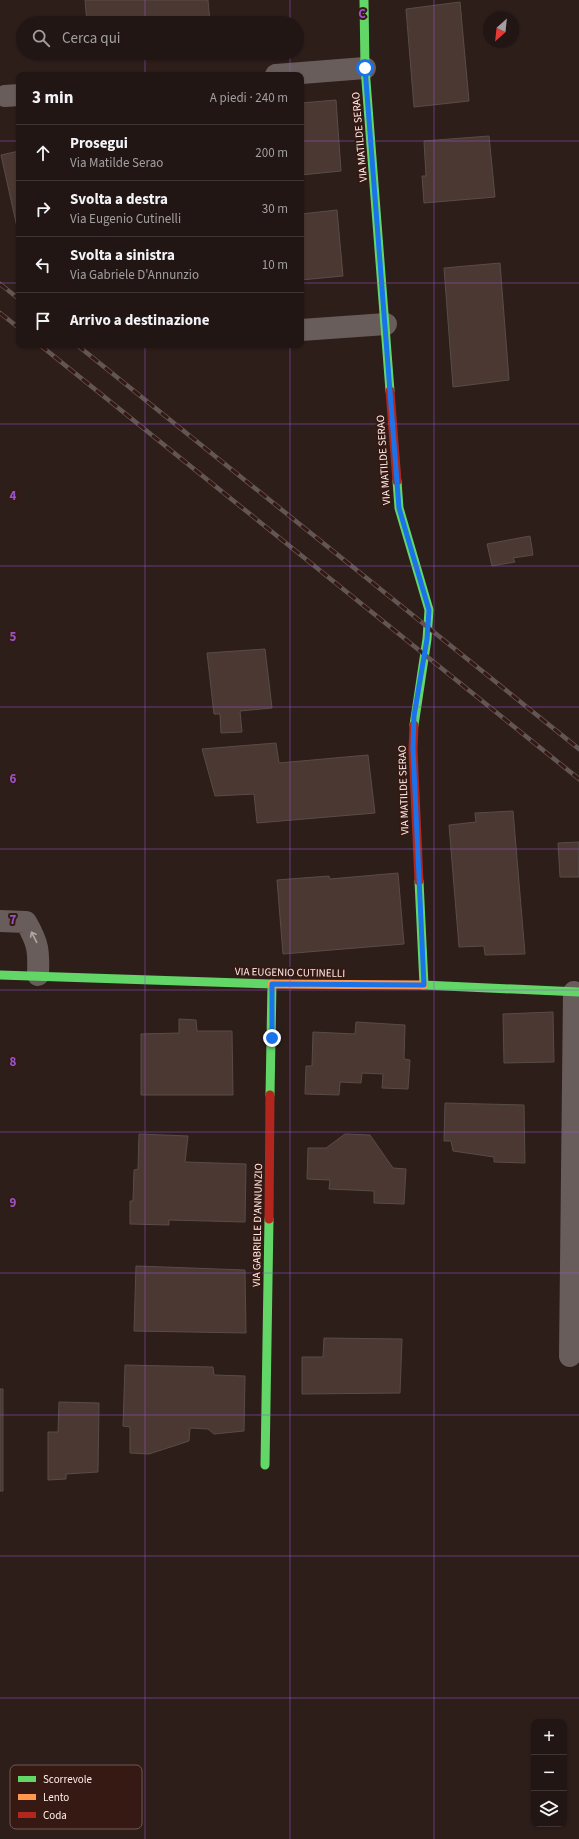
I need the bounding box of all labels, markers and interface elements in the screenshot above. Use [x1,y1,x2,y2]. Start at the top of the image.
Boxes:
text: C [358,5,366,23]
north arrow [483,12,519,48]
search box [16,16,304,60]
icon: search [30,27,52,49]
text: Cerca qui [62,28,121,49]
route start [356,59,374,77]
text: 3 min [32,86,73,110]
text: A piedi · 240 m [210,89,288,107]
street label: VIA MATILDE SERAO [348,91,371,182]
text: Prosegui [70,133,128,154]
icon: ahead [32,142,54,164]
text: 200 m [255,144,288,162]
text: Via Matilde Serao [70,154,163,172]
text: Svolta a destra [70,189,168,210]
icon: right [32,198,54,220]
text: 30 m [262,200,288,218]
text: Via Eugenio Cutinelli [70,210,181,228]
text: Svolta a sinistra [70,245,175,266]
icon: left [32,254,54,276]
text: 10 m [262,256,288,274]
text: Via Gabriele D'Annunzio [70,266,199,284]
icon: arrive [32,310,54,332]
text: Arrivo a destinazione [70,310,209,331]
street label: VIA MATILDE SERAO [373,415,394,505]
text: 4 [10,487,17,505]
text: 5 [10,628,17,646]
street label: VIA MATILDE SERAO [394,745,413,835]
text: 6 [10,770,17,788]
text: 7 [10,911,17,929]
one-way arrow [30,931,37,943]
street label: VIA EUGENIO CUTINELLI [235,964,345,981]
route end [263,1029,281,1047]
text: 8 [10,1053,17,1071]
street label: VIA GABRIELE D'ANNUNZIO [249,1163,266,1287]
text: 9 [10,1194,17,1212]
map controls [531,1719,567,1827]
button: + [531,1719,567,1755]
button: − [531,1755,567,1791]
legend [10,1765,142,1829]
text: Scorrevole [43,1772,93,1787]
text: Lento [43,1790,69,1805]
button: layers [531,1791,567,1827]
text: Coda [43,1808,67,1823]

